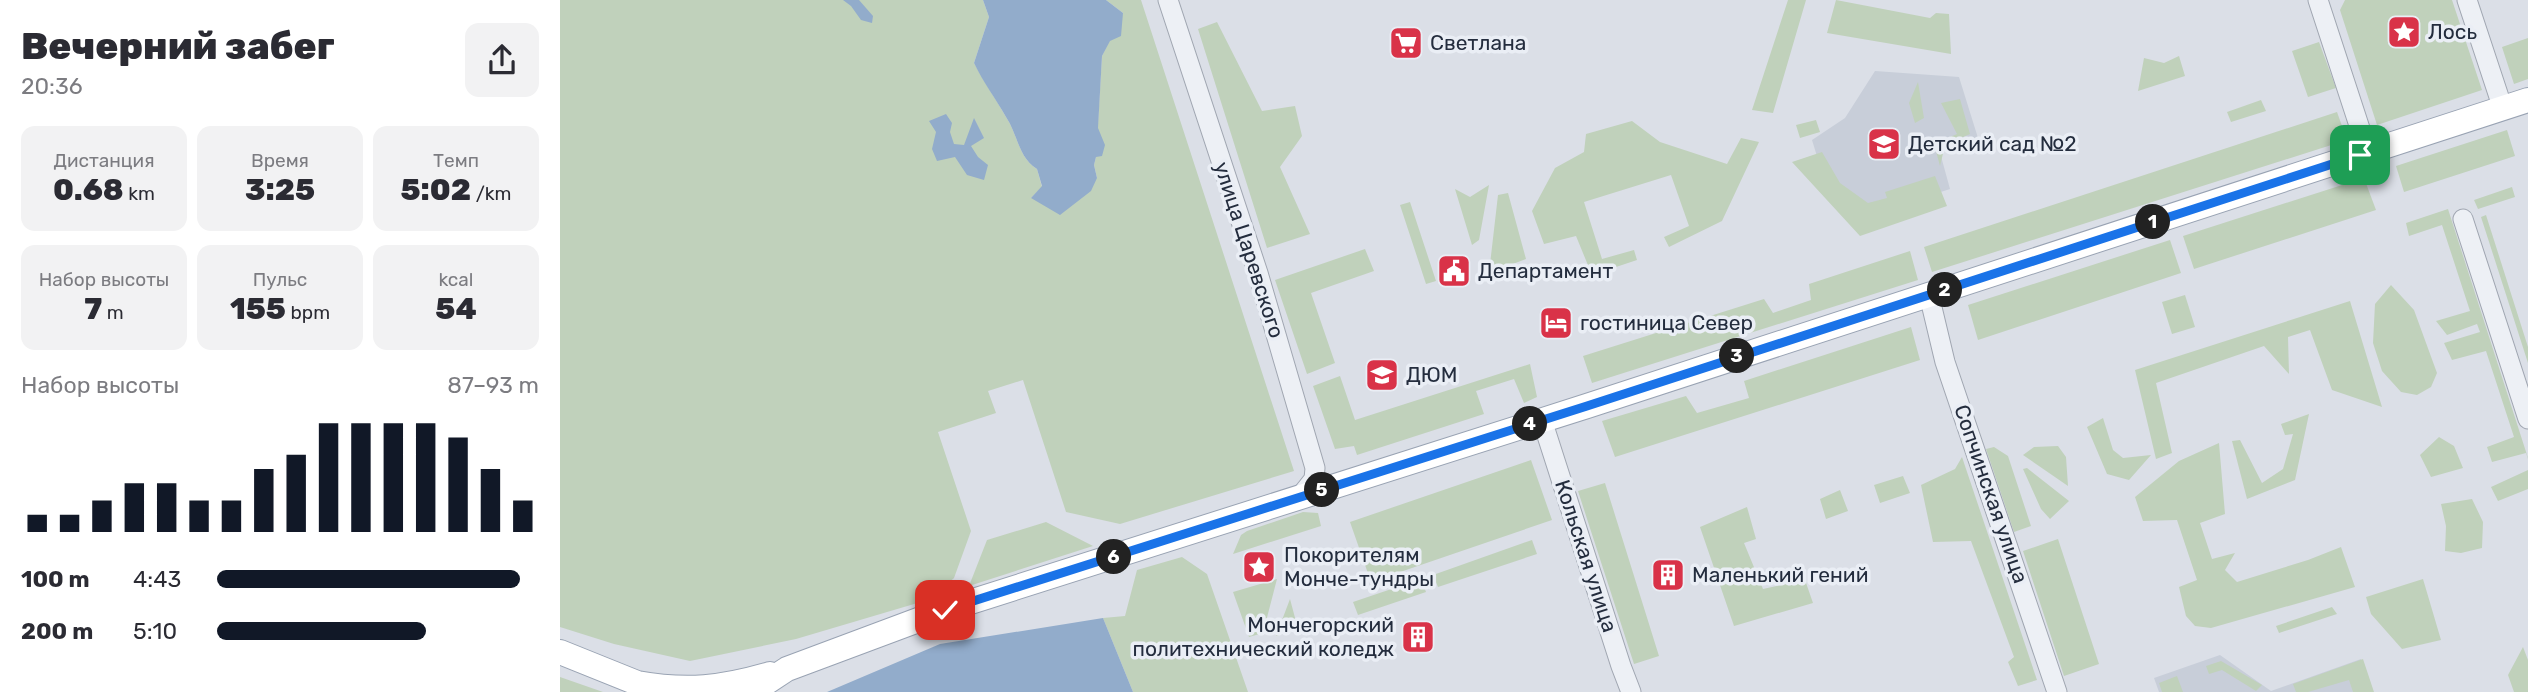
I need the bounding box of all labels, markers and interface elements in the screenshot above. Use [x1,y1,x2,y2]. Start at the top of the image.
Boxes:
place icon: Лось [2385,13,2423,51]
place label: Лось [2428,19,2477,44]
text: Вечерний забег [21,23,335,69]
button: share [465,23,539,97]
supermarket icon: Светлана [1387,24,1425,62]
place label: Светлана [1430,30,1526,55]
text: 20:36 [21,72,83,100]
school or university icon: Детский сад №2 [1865,125,1903,163]
pin [2330,125,2390,185]
place label: Детский сад №2 [1908,131,2077,156]
icon: arrive [2341,136,2379,174]
text: Дистанция [54,149,154,172]
text: Время [251,149,309,172]
text: Темп [433,149,479,172]
street label: улица Царевского [1209,159,1290,341]
text: 0.68 [53,172,124,208]
text: 3:25 [245,172,315,208]
text: 5:02 [400,172,471,208]
text: km [124,182,155,205]
text: /km [471,182,512,205]
pin: 1 [2136,204,2170,240]
text: 1 [2148,210,2157,233]
public building icon: Департамент [1435,252,1473,290]
place label: Департамент [1478,258,1613,283]
text: Набор высоты [39,268,169,291]
text: Пульс [253,268,307,291]
text: kcal [439,268,473,291]
pin: 2 [1928,272,1962,308]
text: 2 [1938,278,1951,301]
text: 7 [84,291,102,327]
text: 155 [230,291,286,327]
text: 54 [435,291,477,327]
text: m [102,301,124,324]
text: bpm [286,301,330,324]
hotel icon: гостиница Север [1537,304,1575,342]
place label: гостиница Север [1580,310,1753,335]
pin: 3 [1720,338,1754,374]
text: 3 [1730,344,1743,367]
school or university icon: ДЮМ [1363,356,1401,394]
place label: ДЮМ [1406,362,1458,387]
text: Набор высоты [21,371,179,399]
text: 87–93 m [447,371,539,399]
street label: Сопчинская улица [1949,401,2034,586]
pin: 4 [1513,406,1548,442]
text: 4 [1523,412,1536,435]
pin: 5 [1304,472,1340,508]
street label: Кольская улица [1550,476,1623,635]
text: 5 [1315,478,1328,501]
pin: 6 [1096,540,1132,574]
place label: Покорителям Монче-тундры [1284,542,1434,591]
text: 6 [1107,545,1120,568]
place icon: Покорителям Монче-тундры [1240,548,1278,586]
building icon: Маленький гений [1649,556,1687,594]
place label: Маленький гений [1692,562,1868,587]
text: 100 m [21,565,90,593]
text: 4:43 [133,565,181,593]
pin [915,580,975,640]
icon: check [926,591,964,629]
place label: Мончегорский политехнический коледж [1133,612,1394,661]
text: 200 m [21,617,93,645]
text: 5:10 [133,617,177,645]
building icon: Мончегорский политехнический коледж [1399,618,1437,656]

